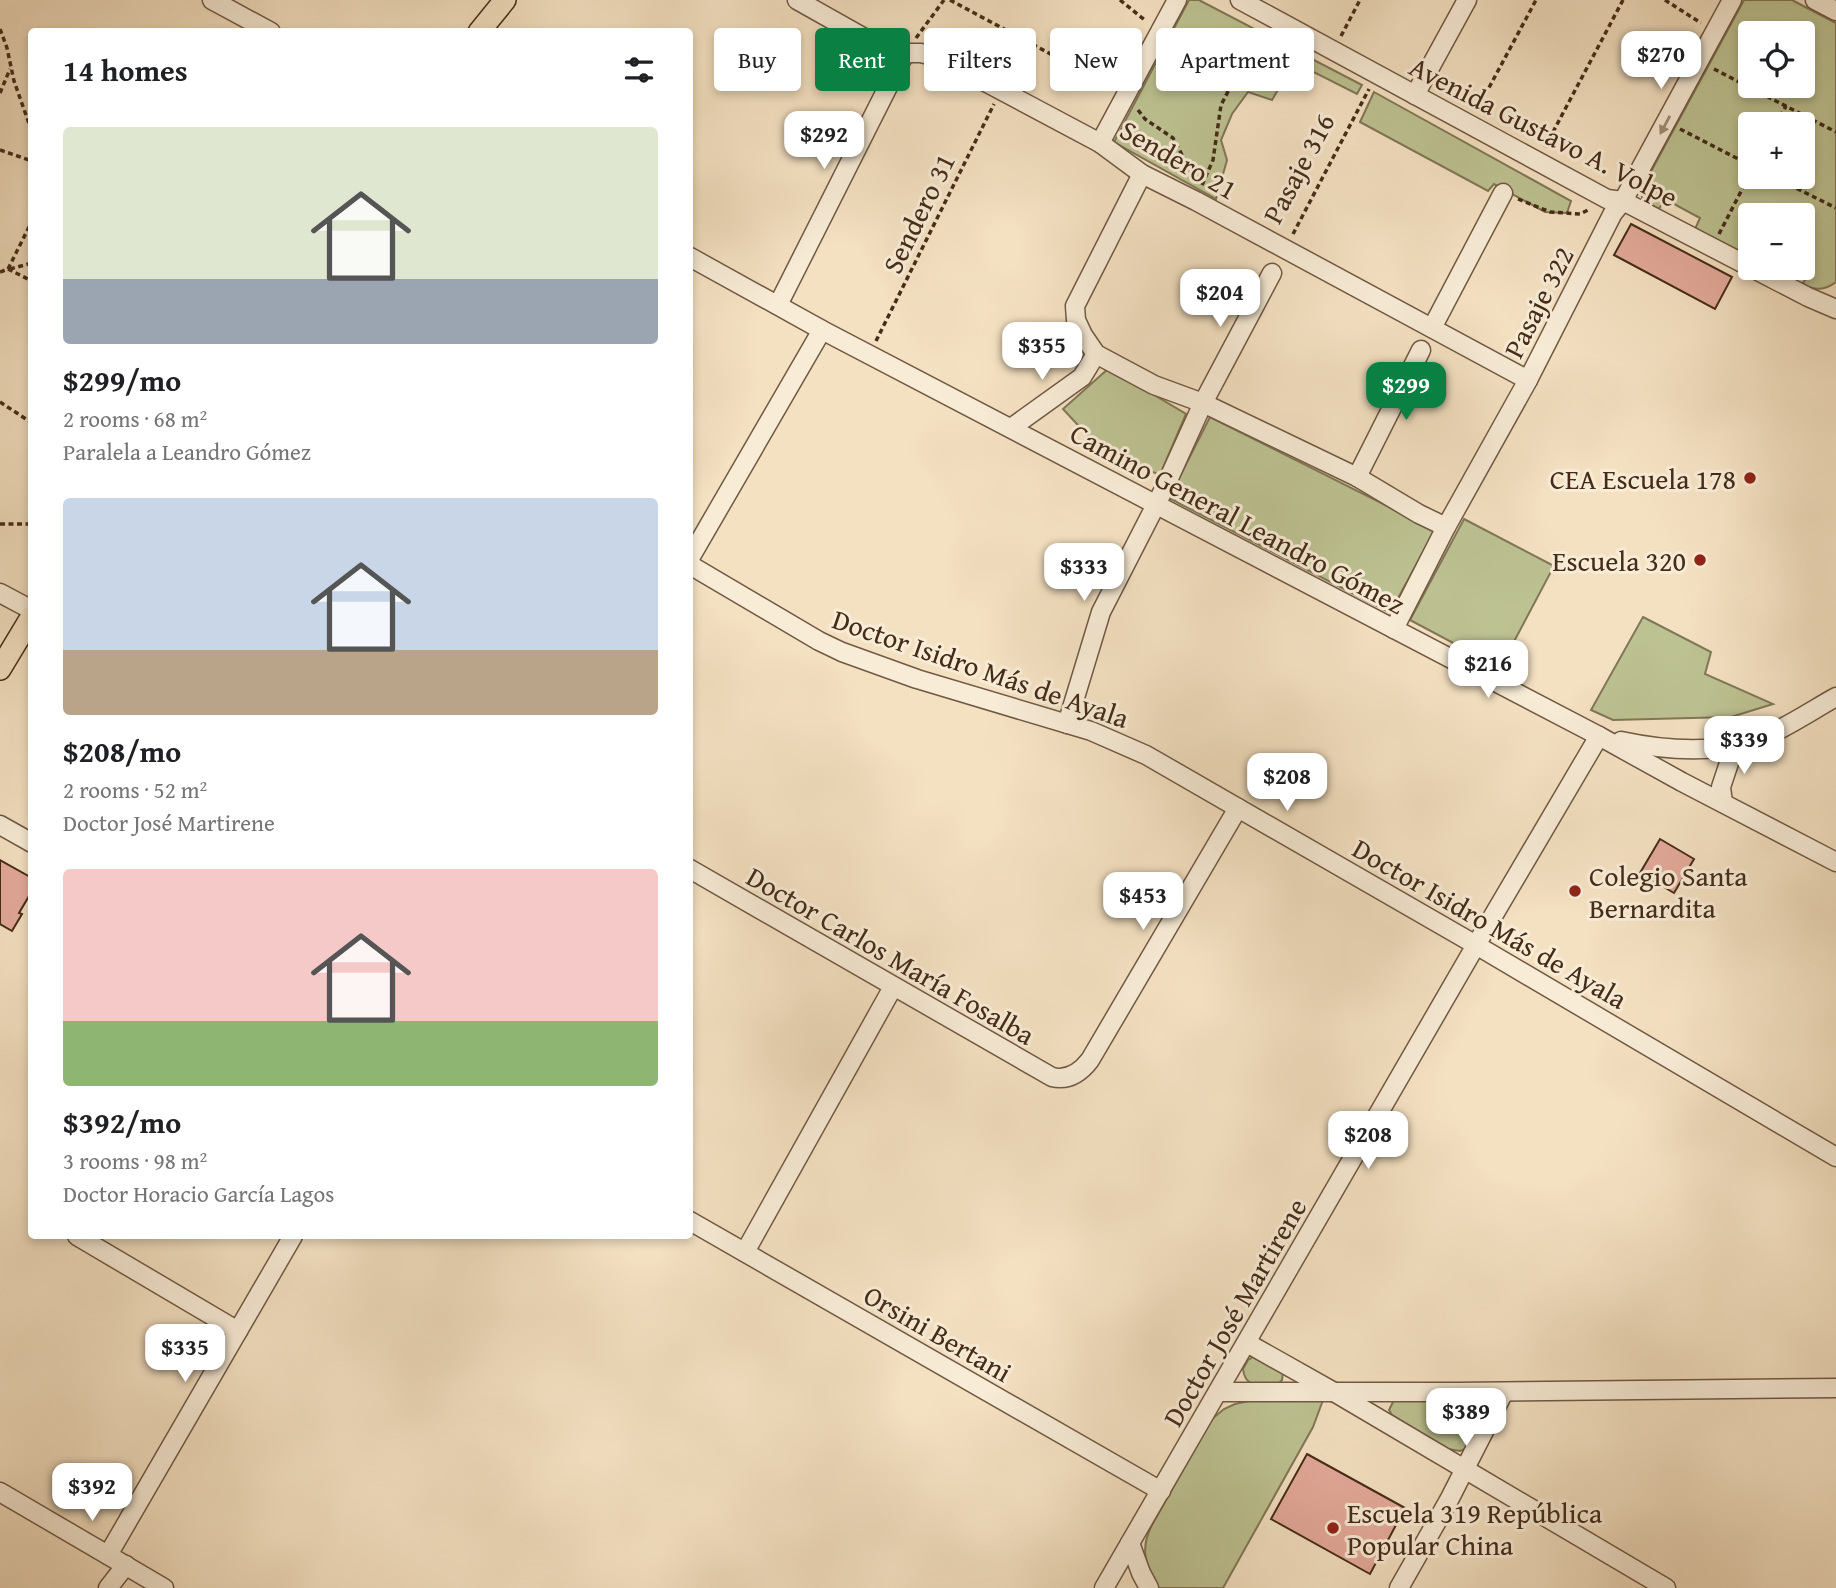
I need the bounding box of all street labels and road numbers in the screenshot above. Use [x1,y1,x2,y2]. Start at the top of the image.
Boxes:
street label: Avenida Gustavo A. Volpe [1403,45,1685,217]
street label: Pasaje 316 [1252,105,1344,231]
street label: Sendero 21 [1113,109,1245,209]
street label: Sendero 31 [871,146,965,280]
street label: Pasaje 322 [1493,239,1583,365]
street label: Camino General Leandro Gómez [1063,412,1413,624]
street label: Doctor Isidro Más de Ayala [827,598,1135,738]
street label: Doctor Isidro Más de Ayala [1345,828,1636,1019]
street label: Doctor Carlos María Fosalba [739,856,1043,1055]
street label: Doctor José Martirene [1152,1190,1316,1434]
street label: Orsini Bertani [857,1274,1020,1392]

